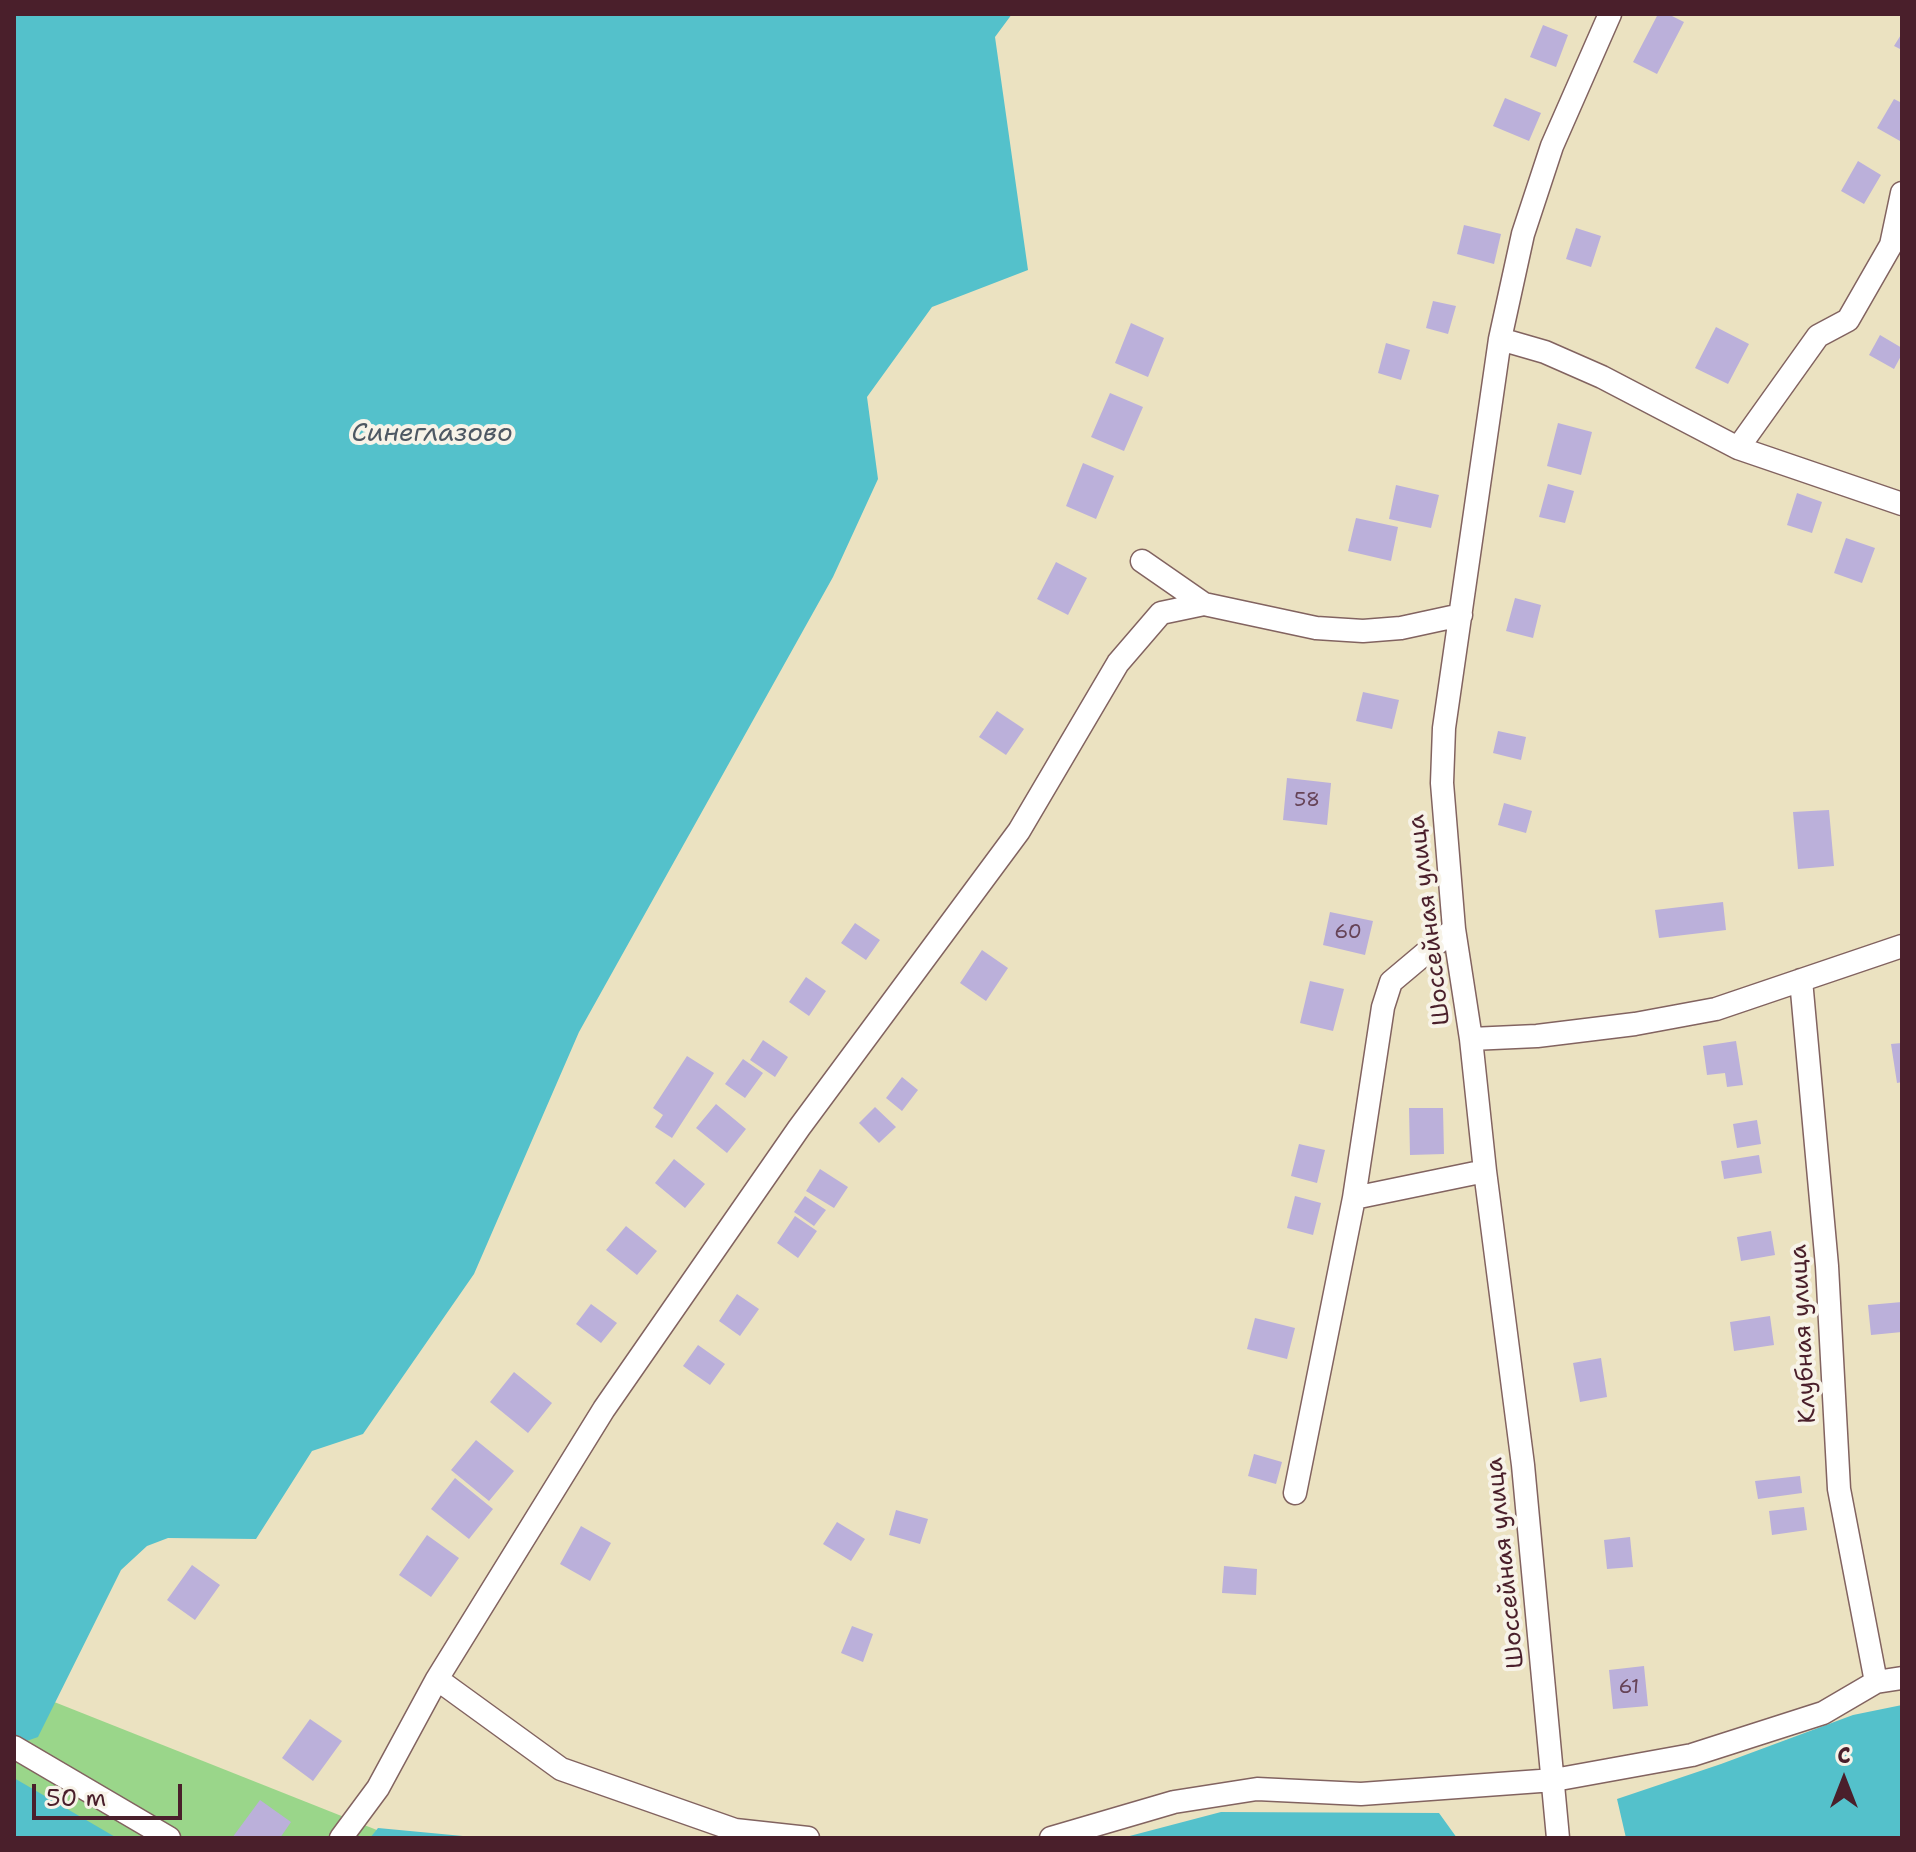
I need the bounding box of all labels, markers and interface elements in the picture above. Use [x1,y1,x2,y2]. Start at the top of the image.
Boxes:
water label: Синеглазово [351,418,513,450]
house number: 58 [1294,789,1320,813]
street label: Шоссейная улица [1403,813,1457,1027]
house number: 60 [1334,921,1362,945]
street label: Клубная улица [1785,1244,1823,1424]
street label: Шоссейная улица [1481,1456,1531,1670]
house number: 61 [1619,1676,1639,1700]
north arrow [1804,1740,1884,1820]
text: С [1837,1741,1851,1770]
scale bar [36,1768,186,1818]
text: 50 m [46,1782,106,1814]

